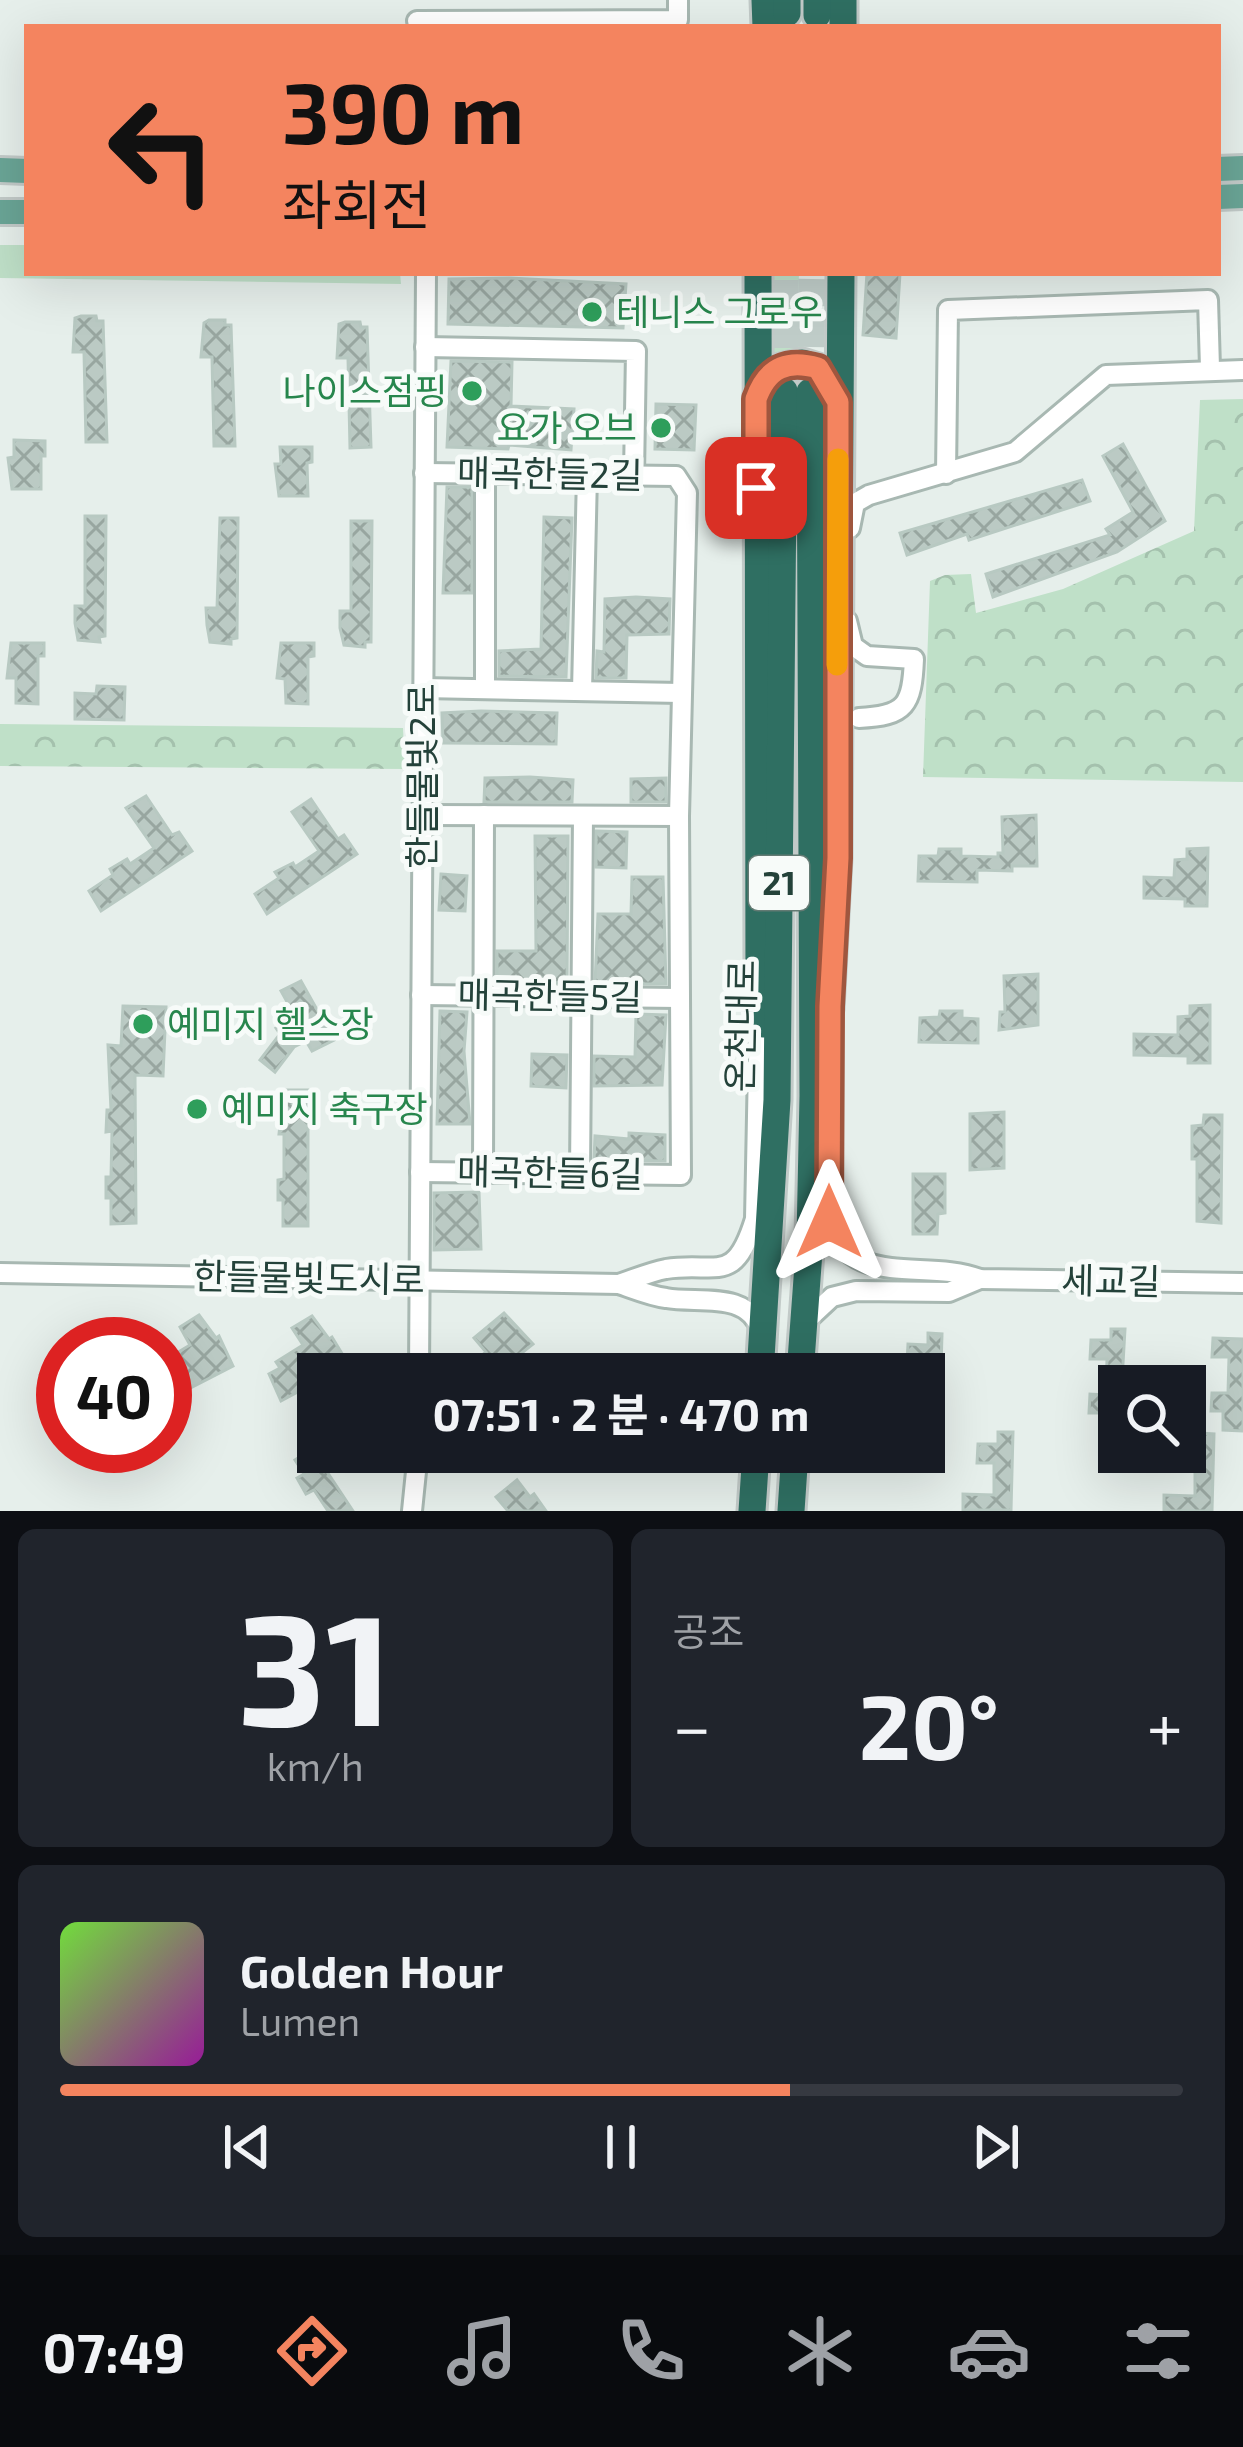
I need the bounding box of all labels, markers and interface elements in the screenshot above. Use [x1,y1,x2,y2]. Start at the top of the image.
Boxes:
text: 390 m [282,60,524,161]
icon: left [84,72,240,228]
text: 좌회전 [282,171,431,236]
place label: 테니스 그로우 [616,289,823,332]
marker: 테니스 그로우 [579,299,605,325]
place label: 나이스점핑 [282,368,448,411]
marker: 나이스점핑 [459,378,485,404]
place label: 요가 오브 [496,405,637,448]
marker: 요가 오브 [648,415,674,441]
pin [705,437,807,539]
street label: 매곡한들2길 [457,449,643,496]
icon: arrive [723,455,789,521]
street label: 한들물빛2로 [399,683,442,869]
road number: 21 [749,856,809,910]
street label: 온천대로 [717,959,762,1093]
street label: 매곡한들5길 [457,971,643,1018]
place label: 예미지 헬스장 [167,1001,374,1044]
marker: 예미지 헬스장 [130,1011,156,1037]
place label: 예미지 축구장 [221,1086,428,1129]
marker: 예미지 축구장 [184,1096,210,1122]
street label: 매곡한들6길 [457,1148,643,1195]
position arrow [766,1159,892,1285]
street label: 한들물빛도시로 [193,1253,425,1300]
street label: 세교길 [1061,1257,1161,1302]
speed limit sign: 40 [36,1317,192,1473]
map controls [1098,1365,1206,1473]
button: search [1098,1365,1206,1473]
text: 07:51 · 2 분 · 470 m [433,1386,809,1440]
text: 31 [237,1570,393,1757]
text: 공조 [673,1607,744,1654]
text: 20° [859,1670,999,1778]
text: − [673,1685,711,1764]
text: + [1147,1685,1183,1764]
text: km/h [267,1742,364,1789]
text: Golden Hour [240,1943,503,1997]
text: Lumen [240,1997,360,2044]
icon: previous [214,2114,280,2180]
icon: pause [588,2114,654,2180]
icon: next [963,2114,1029,2180]
icon: directions [270,2309,354,2393]
icon: music [440,2309,524,2393]
icon: phone [609,2309,693,2393]
icon: climate [778,2309,862,2393]
icon: car [947,2309,1031,2393]
icon: filters [1116,2309,1200,2393]
text: 07:49 [43,2319,185,2384]

